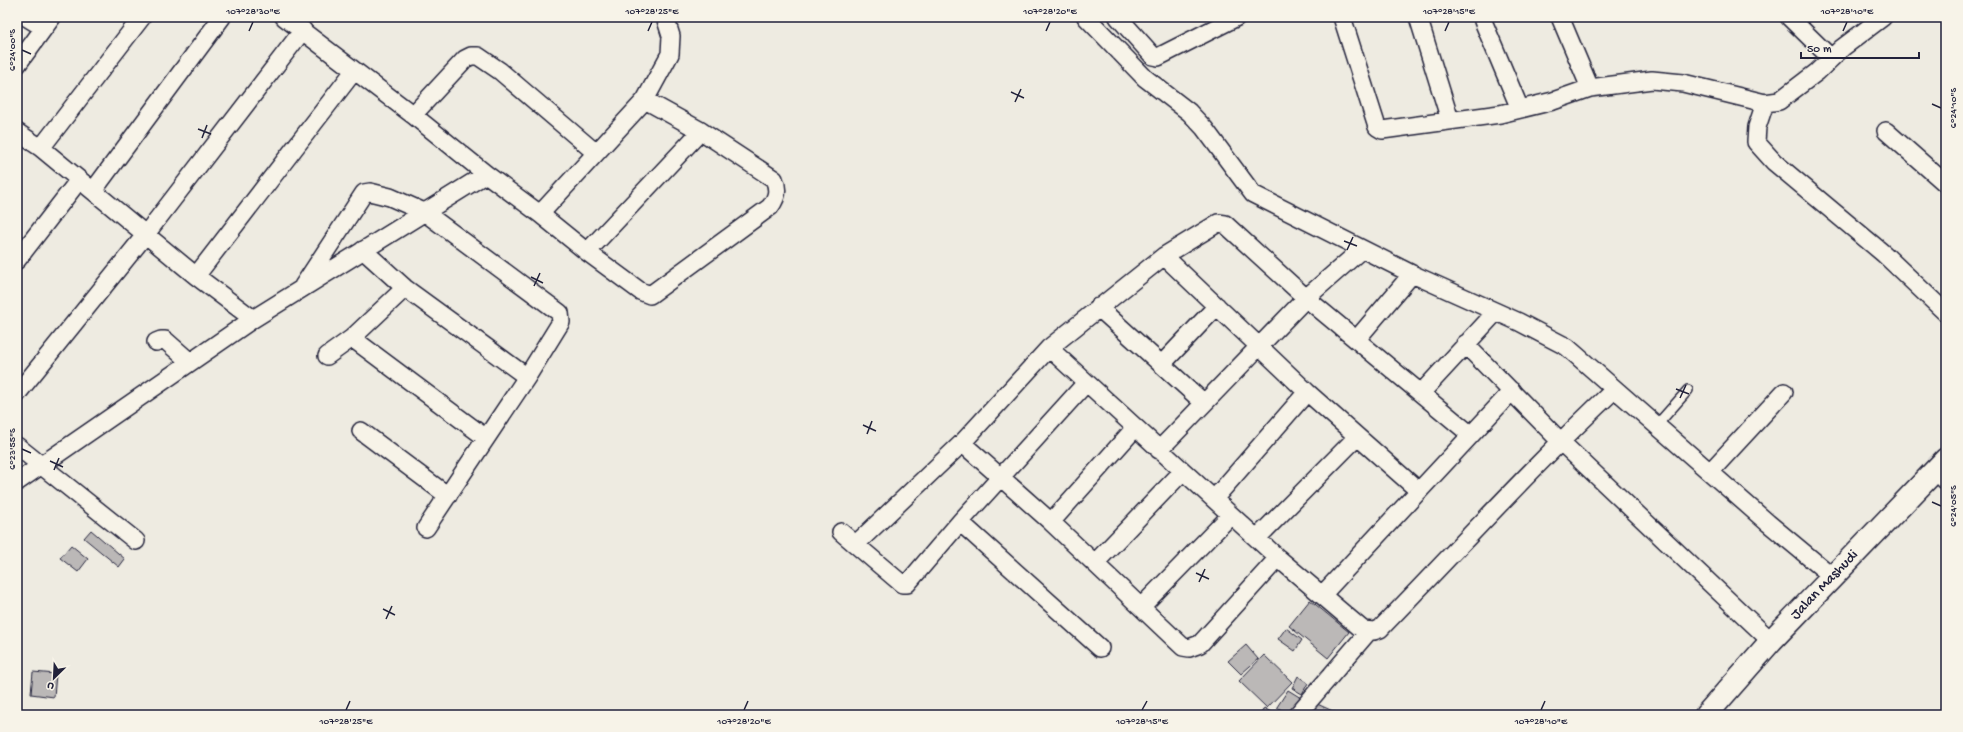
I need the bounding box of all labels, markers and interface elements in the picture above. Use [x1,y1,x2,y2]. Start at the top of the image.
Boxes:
text: 107°28'30"E [225,6,281,18]
text: 107°28'25"E [625,6,679,18]
text: 107°28'20"E [1022,6,1077,18]
text: 107°28'15"E [1422,6,1476,18]
text: 107°28'10"E [1820,6,1874,18]
text: 6°24'00"S [7,29,19,71]
scale bar [1801,34,1919,60]
text: 50 m [1807,43,1832,57]
text: 6°24'10"S [1948,88,1960,128]
text: 6°23'55"S [7,428,19,470]
text: 6°24'05"S [1948,485,1960,527]
street label: Jalan Mashudi [1787,546,1862,624]
north arrow [34,658,74,698]
text: U [45,678,56,692]
text: 107°28'25"E [319,716,373,728]
text: 107°28'20"E [716,716,771,728]
text: 107°28'15"E [1115,716,1169,728]
text: 107°28'10"E [1514,716,1568,728]

